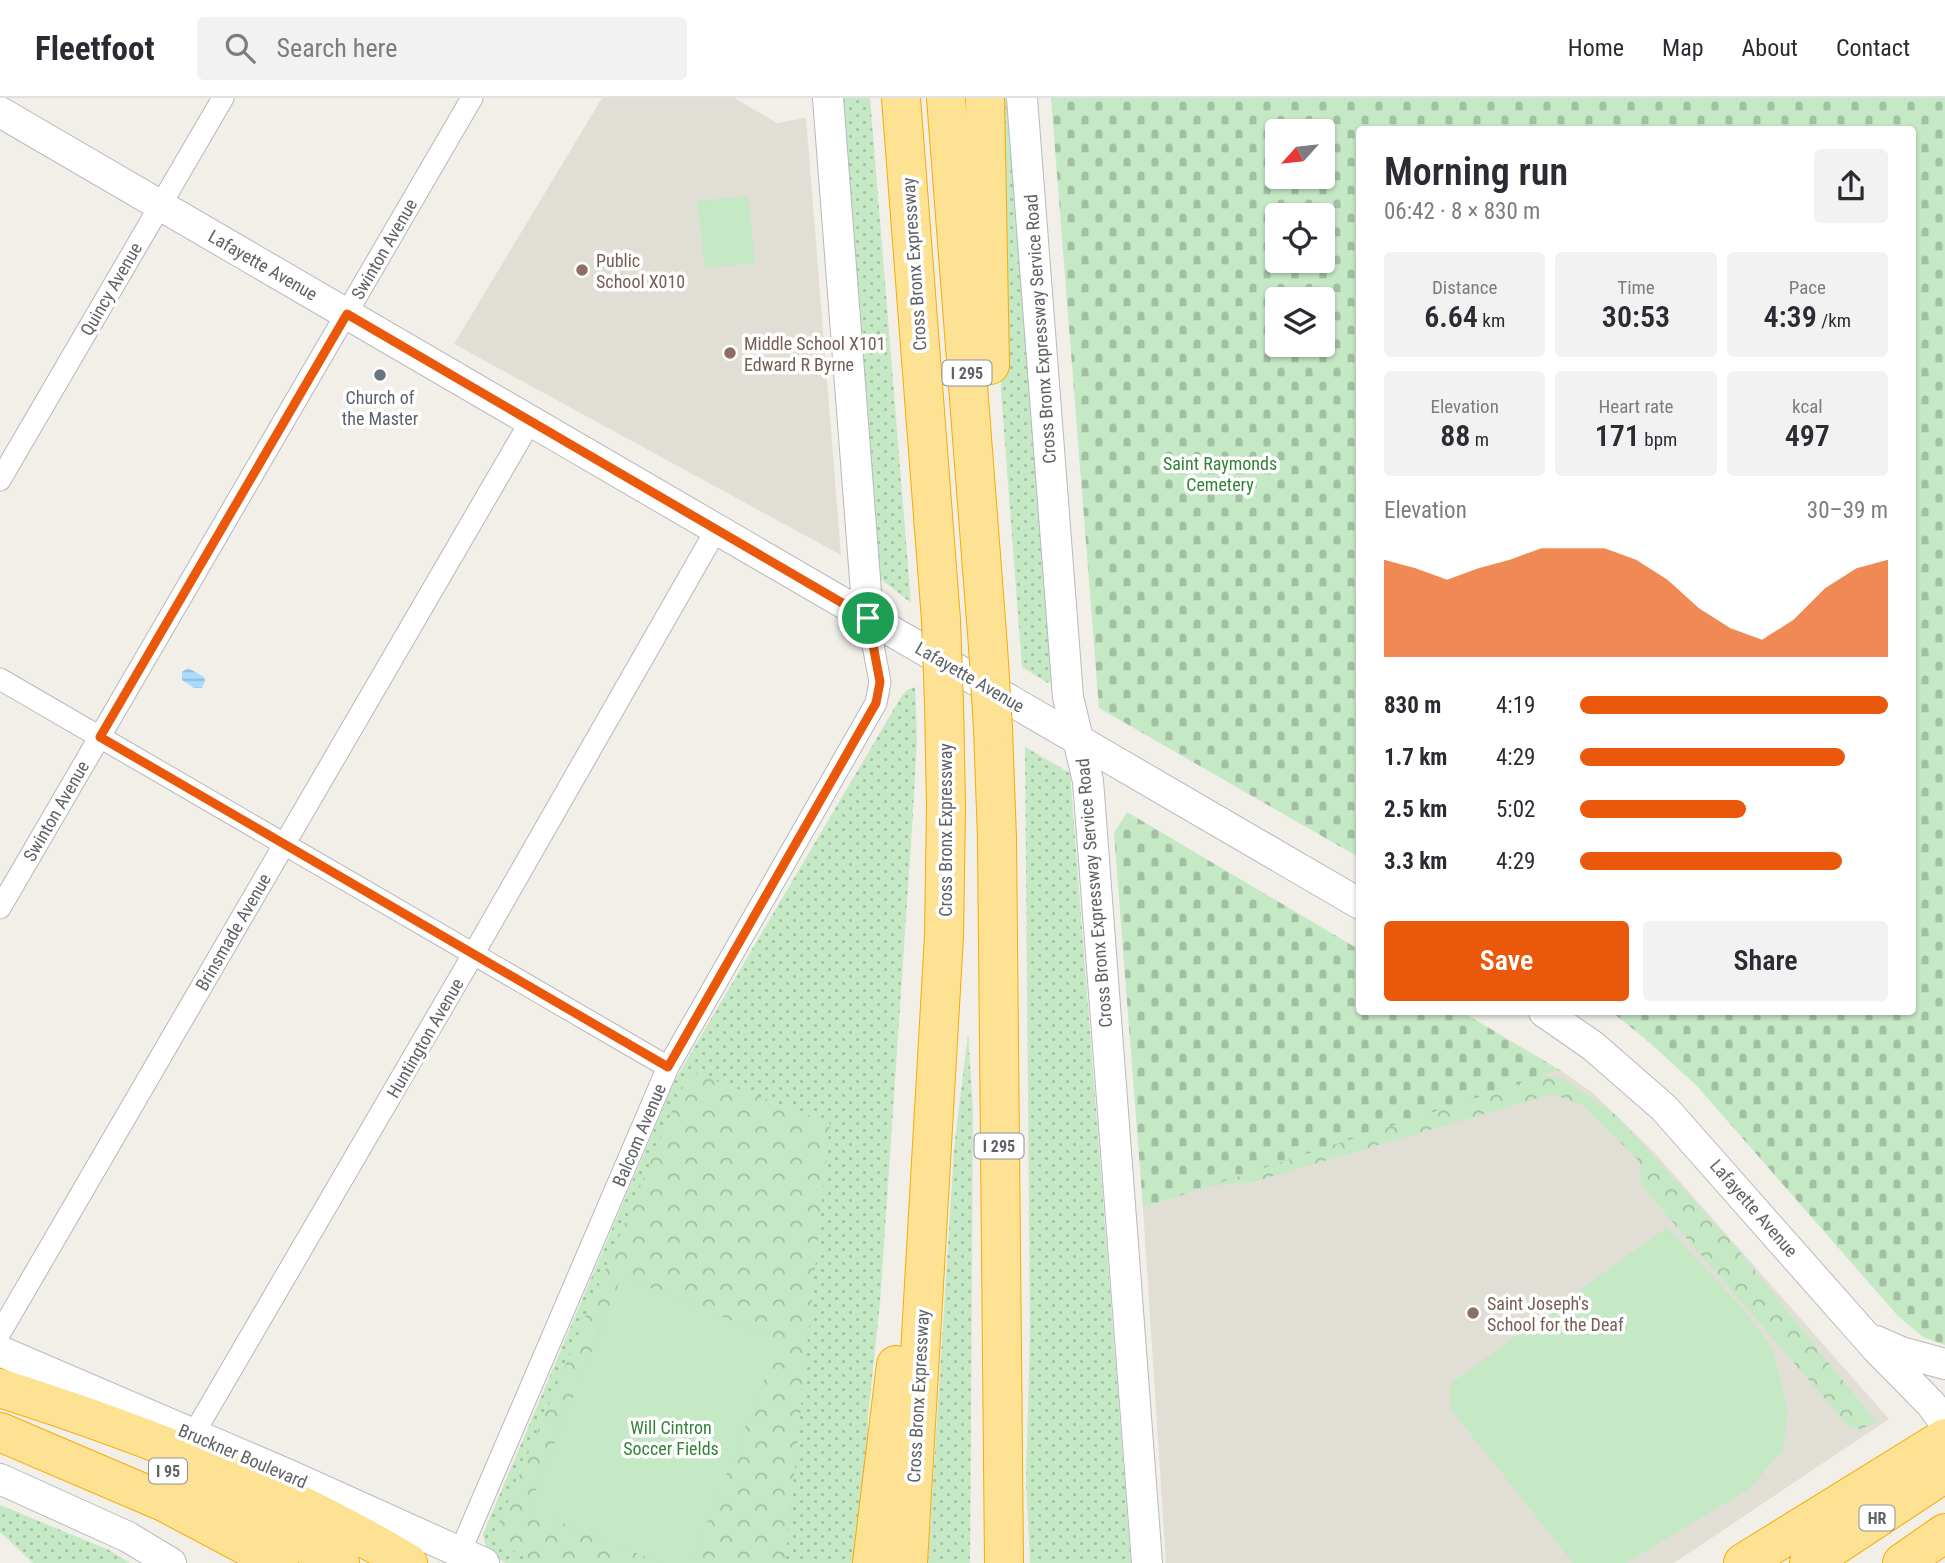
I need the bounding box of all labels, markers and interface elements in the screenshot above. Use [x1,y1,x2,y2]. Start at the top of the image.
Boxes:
search box [197,17,687,80]
text: Fleetfoot [35,29,155,68]
icon: search [221,29,259,67]
text: Search here [277,33,397,63]
text: Home [1568,34,1624,62]
text: Map [1662,34,1704,62]
text: About [1742,34,1798,62]
text: Contact [1836,34,1910,62]
north arrow [1265,119,1335,189]
map controls [1265,119,1335,357]
button: share [1814,149,1888,223]
text: Morning run [1384,150,1568,194]
street label: Cross Bronx Expressway [897,176,931,351]
street label: Cross Bronx Expressway Service Road [1020,194,1060,464]
street label: Swinton Avenue [347,195,421,303]
text: 06:42 · 8 × 830 m [1384,198,1540,225]
button: locate [1265,203,1335,273]
street label: Lafayette Avenue [205,225,321,305]
street label: Quincy Avenue [76,239,146,339]
place label: Public School X010 [596,250,685,292]
marker: Public School X010 [574,262,590,278]
text: Distance [1432,276,1497,299]
text: Time [1617,276,1655,299]
text: Pace [1789,276,1826,299]
button: layers [1265,287,1335,357]
text: 6.64 [1424,299,1478,334]
text: 30:53 [1602,299,1670,334]
text: 4:39 [1764,299,1817,334]
text: km [1478,309,1505,332]
text: /km [1817,309,1851,332]
place label: Middle School X101 Edward R Byrne [744,333,886,375]
marker: Middle School X101 Edward R Byrne [722,345,738,361]
road number: I 295 [942,360,992,386]
marker: Church of the Master [372,367,388,383]
place label: Church of the Master [342,387,419,429]
text: Elevation [1430,395,1499,418]
text: Heart rate [1598,395,1674,418]
text: kcal [1792,395,1823,418]
text: 88 [1440,418,1470,453]
text: 171 [1595,418,1640,453]
text: 497 [1785,418,1830,453]
text: m [1470,428,1489,451]
text: bpm [1640,428,1677,451]
park label: Saint Raymonds Cemetery [1163,453,1277,495]
text: Elevation [1384,497,1467,524]
text: 30–39 m [1807,497,1888,524]
pin [838,588,898,648]
icon: arrive [849,599,887,637]
street label: Lafayette Avenue [912,637,1028,717]
text: 830 m [1384,692,1441,719]
text: 4:19 [1496,692,1535,719]
street label: Cross Bronx Expressway [935,743,956,917]
text: 1.7 km [1384,744,1447,771]
text: 4:29 [1496,744,1535,771]
street label: Swinton Avenue [19,757,93,865]
street label: Cross Bronx Expressway Service Road [1072,758,1116,1028]
text: 2.5 km [1384,796,1447,823]
text: 5:02 [1496,796,1535,823]
text: 3.3 km [1384,848,1447,875]
text: 4:29 [1496,848,1535,875]
street label: Brinsmade Avenue [191,870,275,994]
button: Save [1384,921,1629,1001]
button: Share [1643,921,1888,1001]
street label: Huntington Avenue [382,975,468,1101]
street label: Balcom Avenue [608,1081,670,1189]
road number: I 295 [974,1134,1024,1158]
street label: Lafayette Avenue [1706,1155,1802,1261]
place label: Saint Joseph's School for the Deaf [1487,1293,1624,1335]
marker: Saint Joseph's School for the Deaf [1465,1305,1481,1321]
street label: Cross Bronx Expressway [903,1308,933,1483]
park label: Will Cintron Soccer Fields [623,1417,719,1459]
street label: Bruckner Boulevard [176,1419,310,1493]
road number: I 95 [149,1458,187,1484]
road number: HR [1860,1506,1895,1530]

